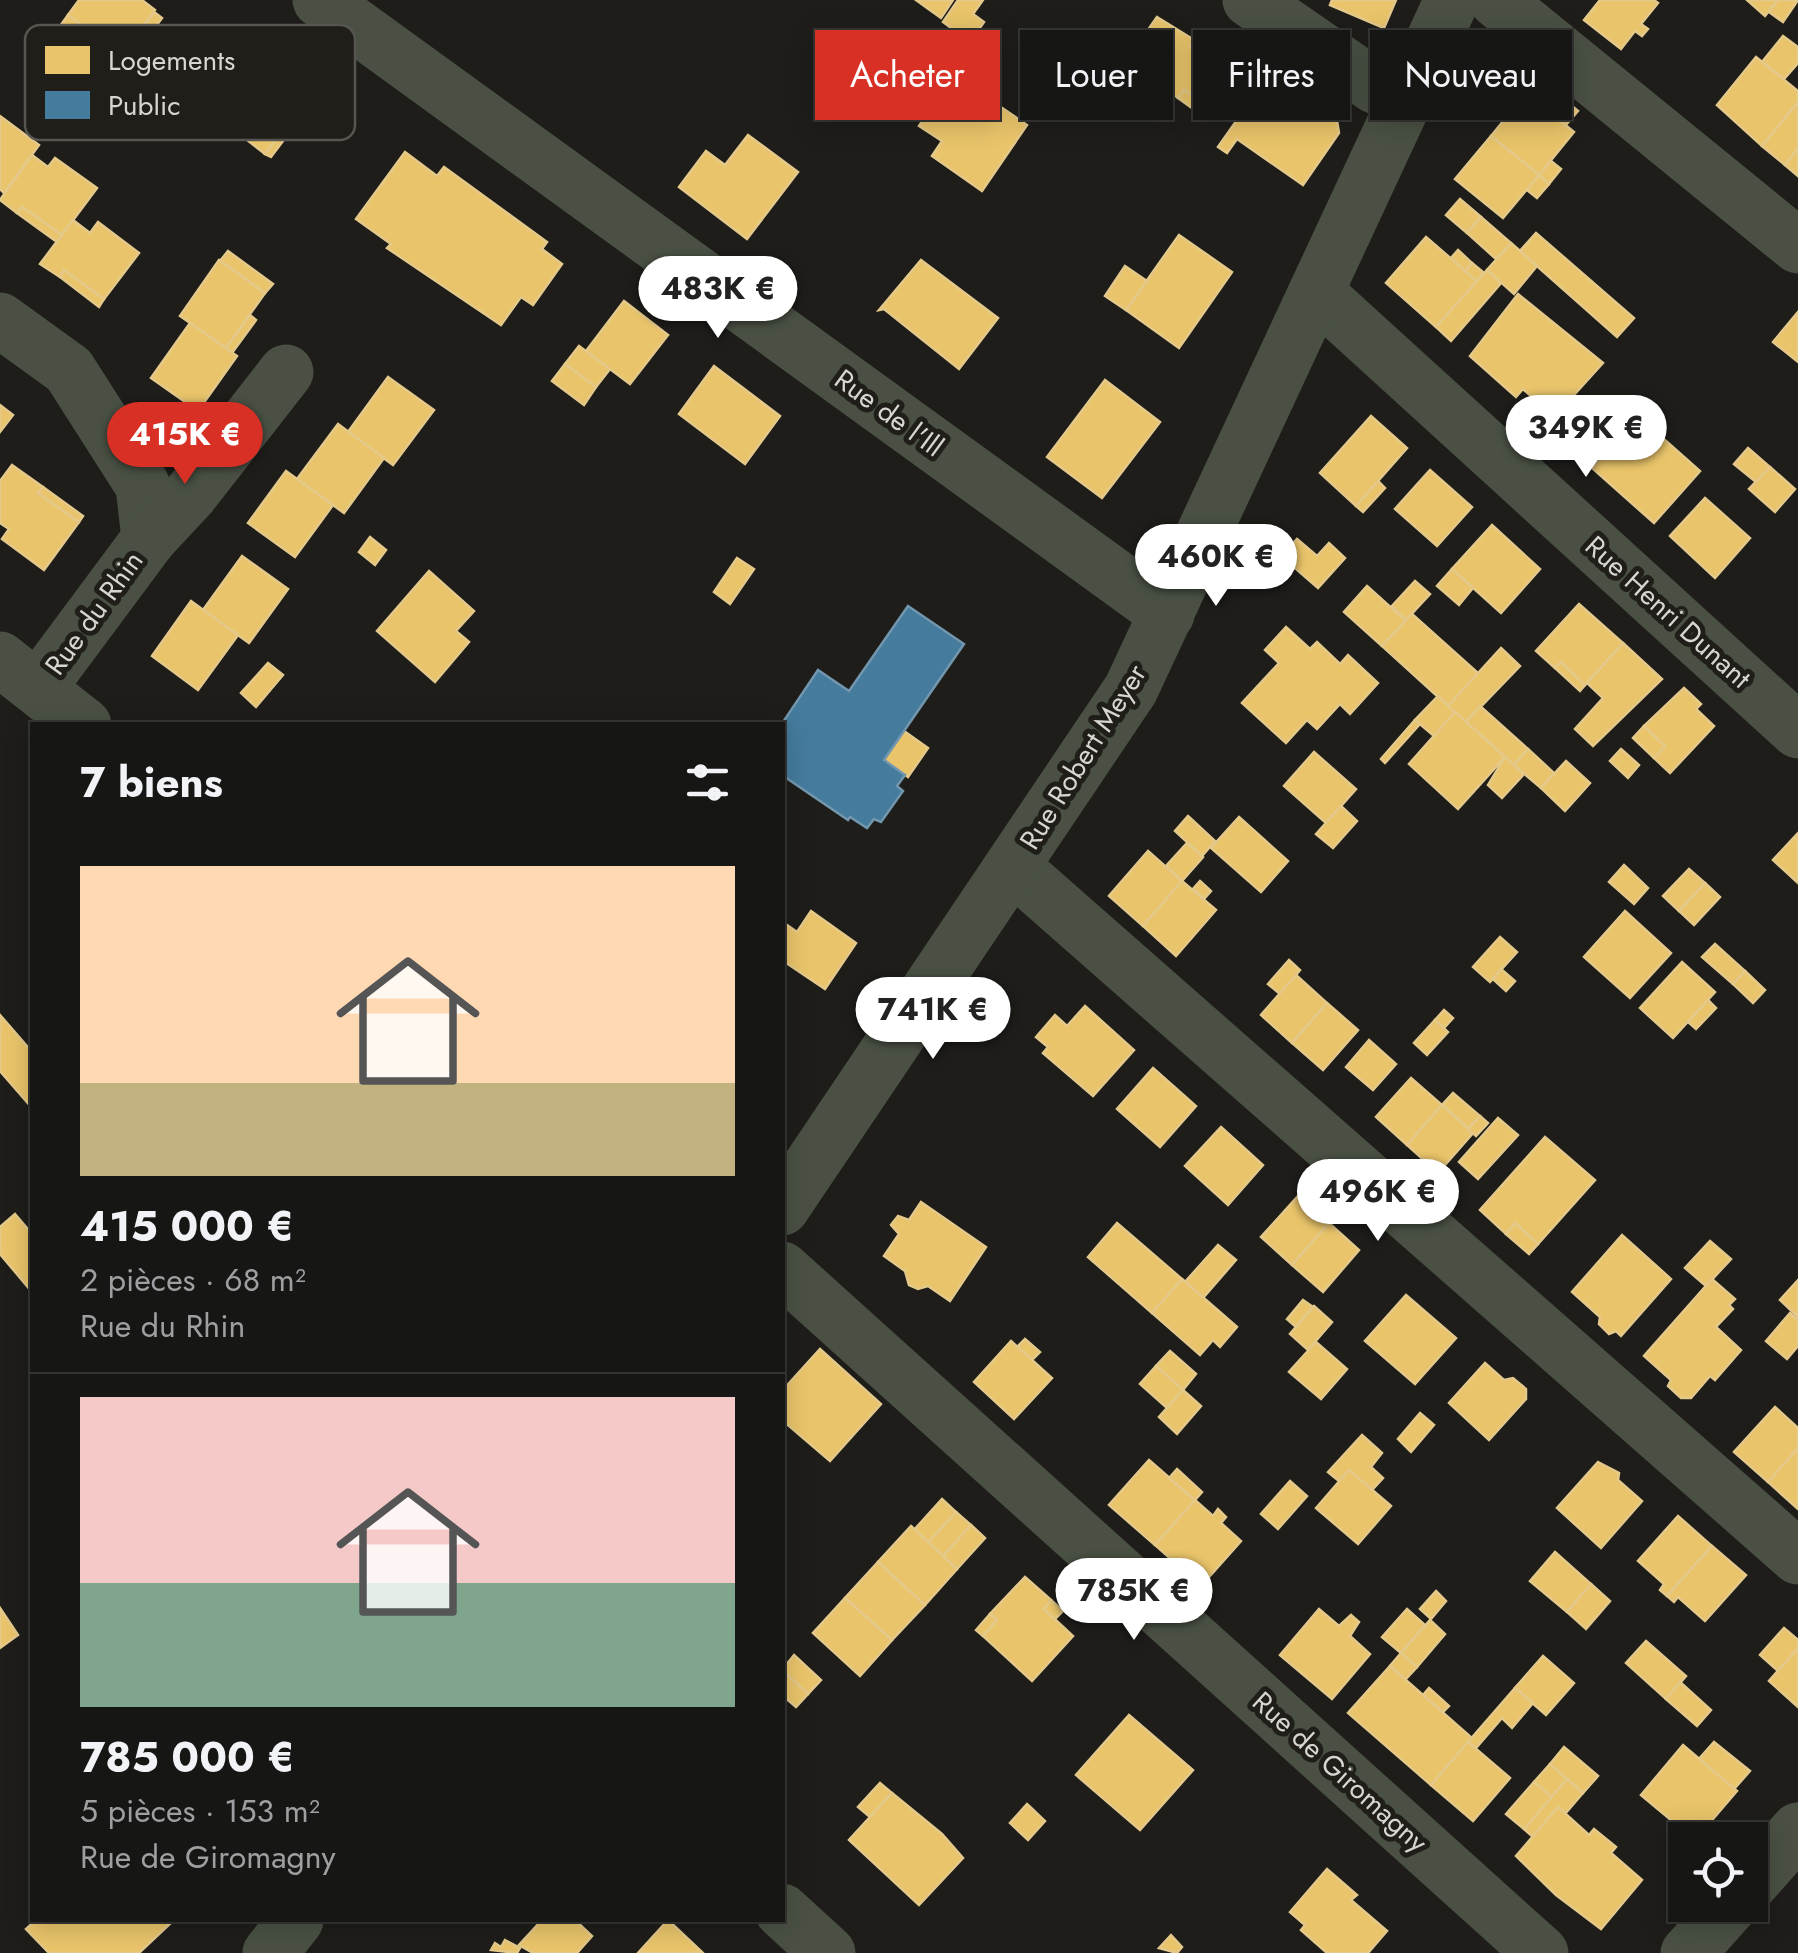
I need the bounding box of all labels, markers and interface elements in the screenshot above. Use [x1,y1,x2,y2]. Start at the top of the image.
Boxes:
legend [25,25,355,140]
chip: Acheter [815,30,1000,120]
chip: Louer [1020,30,1173,120]
chip: Filtres [1193,30,1350,120]
chip: Nouveau [1370,30,1572,120]
text: Logements [108,40,235,81]
text: Public [108,85,181,126]
pin: 483K € [637,256,799,341]
text: 483K € [660,265,776,311]
street label: Rue de l'Ill [826,359,952,467]
pin: 349K € [1505,395,1667,480]
pin: 415K € [104,402,266,487]
text: 349K € [1528,404,1644,450]
text: 415K € [129,411,241,457]
pin: 460K € [1135,524,1297,609]
street label: Rue Henri Dunant [1576,526,1760,698]
text: 460K € [1157,533,1275,579]
street label: Rue du Rhin [35,542,153,684]
street label: Rue Robert Meyer [1009,656,1157,858]
text: 7 biens [80,752,223,813]
icon: filters [680,755,735,810]
icon: home [318,931,498,1111]
pin: 741K € [852,977,1014,1062]
text: 741K € [878,986,988,1032]
pin: 496K € [1297,1159,1459,1244]
text: 496K € [1319,1168,1437,1214]
text: 415 000 € [80,1196,294,1257]
text: 2 pièces · 68 m² [80,1257,306,1303]
text: Rue du Rhin [80,1303,245,1349]
icon: home [318,1462,498,1642]
pin: 785K € [1053,1558,1215,1643]
text: 785K € [1078,1567,1190,1613]
street label: Rue de Giromagny [1243,1682,1437,1862]
text: 785 000 € [80,1727,295,1788]
text: 5 pièces · 153 m² [80,1788,320,1834]
map controls [1668,1822,1768,1922]
button: locate [1668,1822,1768,1922]
text: Rue de Giromagny [80,1834,336,1880]

